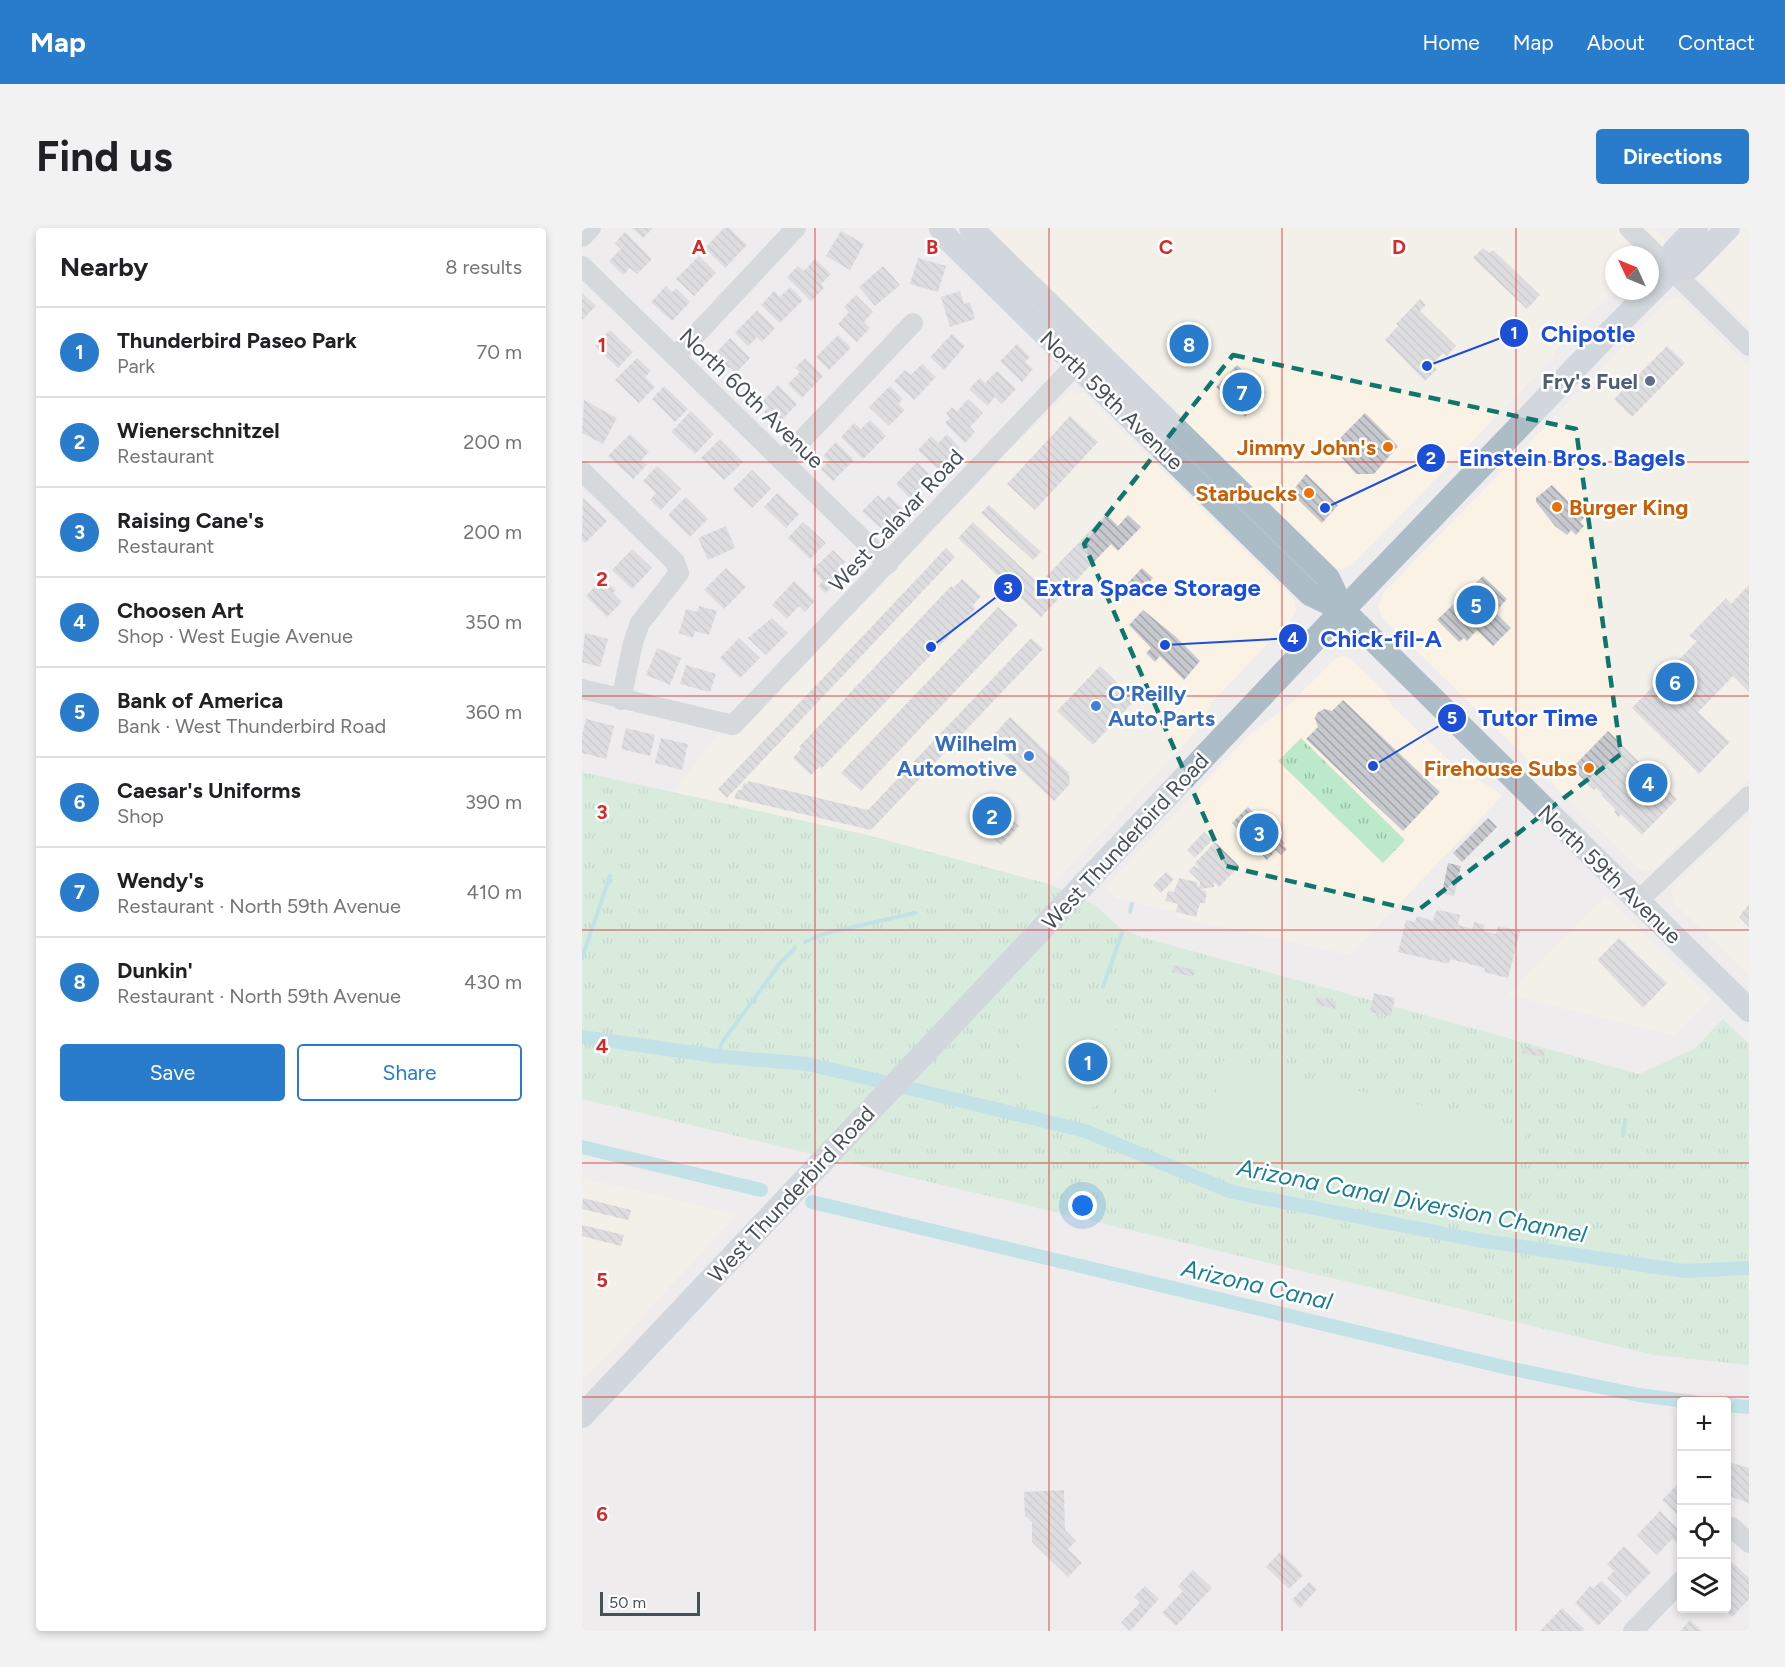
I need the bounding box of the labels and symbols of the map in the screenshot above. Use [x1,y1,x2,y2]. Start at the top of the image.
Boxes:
text: A [692,235,707,259]
text: B [926,235,938,259]
text: C [1159,235,1173,259]
text: D [1392,235,1406,259]
north arrow [1605,246,1659,300]
callout: Chipotle [1499,312,1647,354]
text: Chipotle [1541,319,1635,348]
pin: 8 [1170,322,1208,366]
text: 1 [1510,322,1518,344]
street label: North 60th Avenue [674,323,829,474]
street label: North 59th Avenue [1034,325,1189,476]
text: 1 [598,333,606,357]
place label: Fry's Fuel [1542,368,1638,395]
pin: 7 [1222,370,1262,414]
marker: Fry's Fuel [1643,374,1657,388]
place label: Jimmy John's [1237,434,1376,461]
callout: Einstein Bros. Bagels [1416,437,1697,479]
marker: Jimmy John's [1381,440,1395,454]
street label: West Calavar Road [823,443,969,597]
text: Einstein Bros. Bagels [1459,443,1685,472]
text: 2 [1426,447,1436,469]
place label: Starbucks [1195,480,1297,507]
marker: Starbucks [1302,486,1316,500]
place label: Burger King [1569,494,1688,521]
marker: Burger King [1550,500,1564,514]
text: 2 [596,567,608,591]
callout: Extra Space Storage [993,567,1273,609]
text: Extra Space Storage [1035,573,1261,602]
text: 3 [1003,577,1013,599]
pin: 5 [1456,582,1496,628]
callout: Chick-fil-A [1278,617,1454,659]
text: Chick-fil-A [1320,624,1442,653]
text: 4 [1287,627,1299,649]
pin: 6 [1656,660,1694,704]
place label: O'Reilly Auto Parts [1108,680,1215,732]
callout: Tutor Time [1437,697,1610,739]
marker: O'Reilly Auto Parts [1089,699,1103,713]
text: Tutor Time [1478,703,1598,732]
text: 5 [1447,707,1457,729]
place label: Wilhelm Automotive [897,730,1017,782]
street label: West Thunderbird Road [1036,747,1214,935]
marker: Wilhelm Automotive [1022,749,1036,763]
place label: Firehouse Subs [1424,755,1577,782]
pin: 4 [1628,760,1668,806]
marker: Firehouse Subs [1582,761,1596,775]
pin: 2 [972,794,1012,838]
street label: North 59th Avenue [1532,799,1687,950]
text: 3 [596,800,608,824]
pin: 3 [1240,810,1278,856]
text: 4 [596,1034,609,1058]
pin: 1 [1068,1040,1108,1084]
street label: West Thunderbird Road [702,1100,880,1288]
water label: Arizona Canal Diversion Channel [1234,1152,1590,1249]
your location [1068,1191,1097,1220]
water label: Arizona Canal [1178,1253,1336,1316]
text: 5 [596,1268,608,1292]
text: 6 [596,1502,608,1526]
scale bar [600,1589,700,1616]

